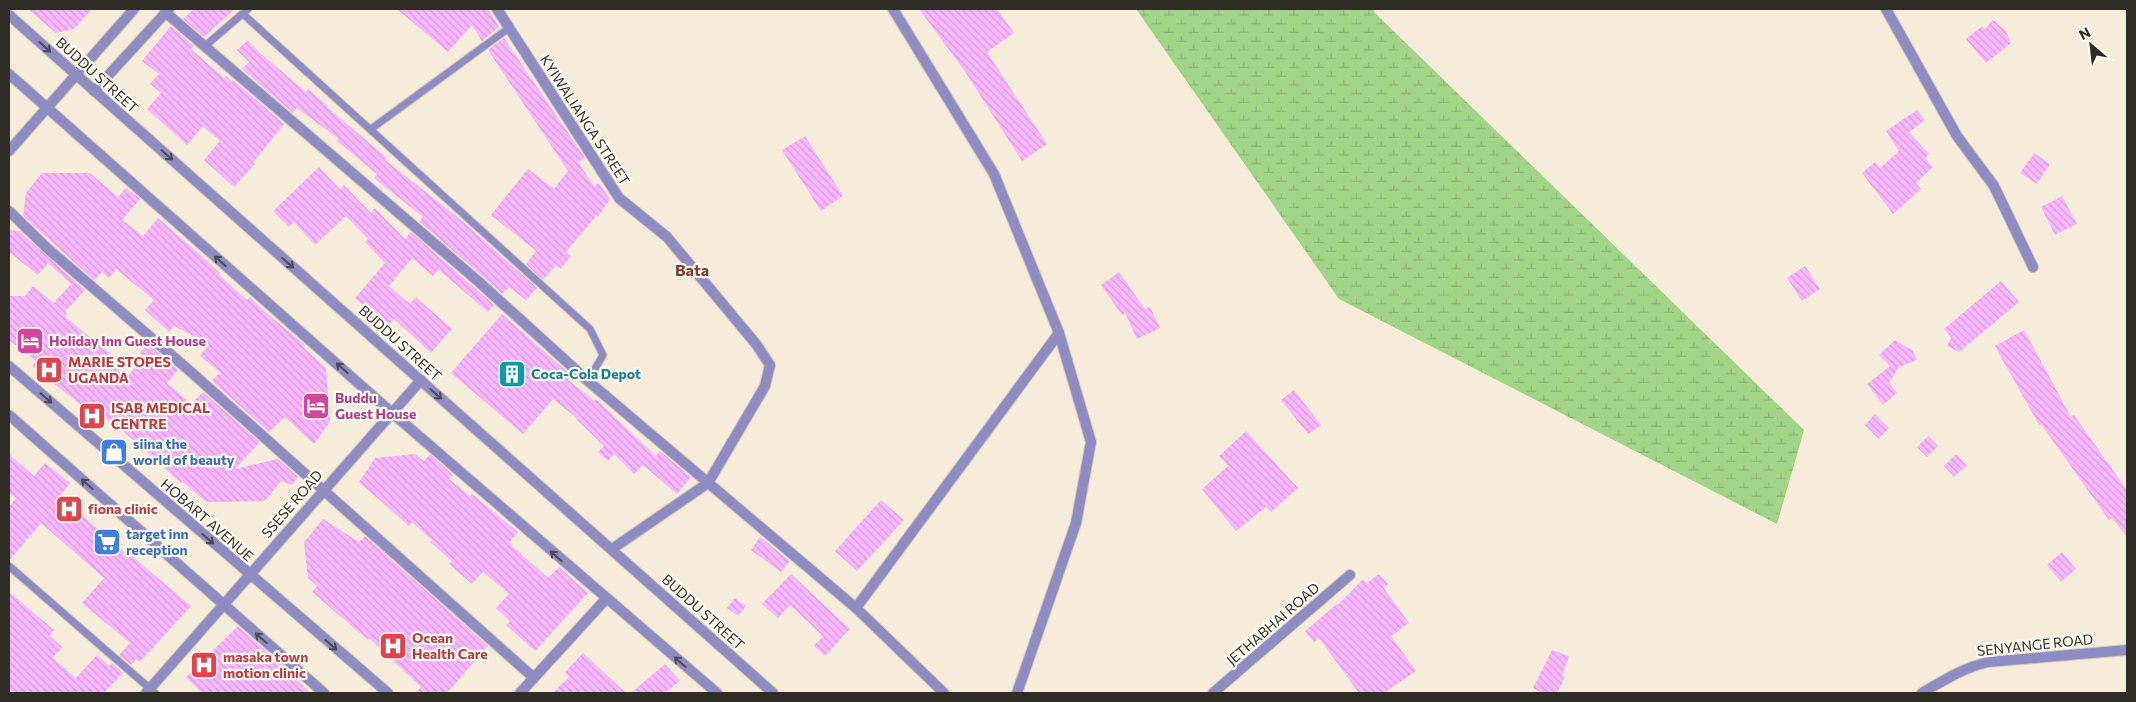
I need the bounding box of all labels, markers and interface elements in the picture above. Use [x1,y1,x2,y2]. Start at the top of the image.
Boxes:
north arrow [2066,20,2116,70]
text: N [2076,23,2093,43]
street label: BUDDU STREET [53,33,142,116]
one-way arrow [39,41,52,53]
street label: KYIWALIANGA STREET [537,51,634,188]
one-way arrow [160,149,173,161]
one-way arrow [213,255,226,266]
one-way arrow [282,257,295,268]
district label: Bata [675,260,709,279]
street label: BUDDU STREET [356,301,445,384]
hotel icon: Holiday Inn Guest House [15,326,45,356]
place label: Holiday Inn Guest House [49,332,206,349]
place label: MARIE STOPES UGANDA [68,353,171,386]
hospital icon: MARIE STOPES UGANDA [34,355,64,385]
building icon: Coca-Cola Depot [497,359,527,389]
one-way arrow [335,363,348,374]
place label: Coca-Cola Depot [531,365,641,382]
one-way arrow [430,388,443,399]
place label: Buddu Guest House [335,389,416,422]
hotel icon: Buddu Guest House [301,391,331,421]
one-way arrow [39,392,52,404]
place label: ISAB MEDICAL CENTRE [111,399,210,432]
hospital icon: ISAB MEDICAL CENTRE [77,401,107,431]
place label: siina the world of beauty [133,435,235,468]
shop icon: siina the world of beauty [99,437,129,467]
street label: SSESE ROAD [258,466,326,541]
street label: HOBART AVENUE [158,475,257,564]
one-way arrow [80,479,93,490]
hospital icon: fiona clinic [54,494,84,524]
place label: fiona clinic [88,500,158,517]
place label: target inn reception [126,525,189,558]
supermarket icon: target inn reception [92,527,122,557]
one-way arrow [201,533,214,544]
one-way arrow [550,550,563,561]
street label: BUDDU STREET [659,570,748,653]
street label: JETHABHAI ROAD [1223,579,1323,669]
place label: Ocean Health Care [412,629,488,662]
street label: SENYANGE ROAD [1976,630,2094,659]
hospital icon: Ocean Health Care [378,631,408,661]
one-way arrow [254,633,267,644]
one-way arrow [325,639,338,650]
place label: masaka town motion clinic [223,648,308,681]
hospital icon: masaka town motion clinic [189,650,219,680]
one-way arrow [673,656,686,667]

